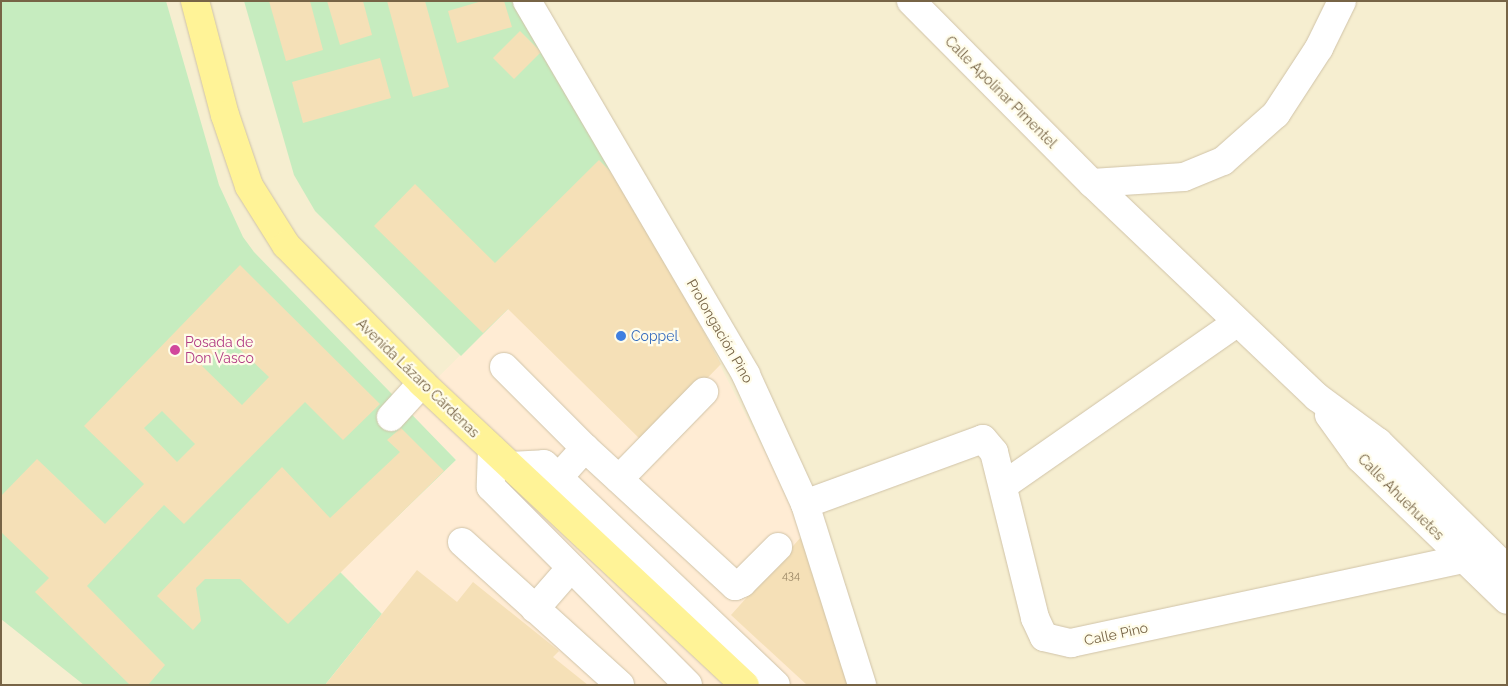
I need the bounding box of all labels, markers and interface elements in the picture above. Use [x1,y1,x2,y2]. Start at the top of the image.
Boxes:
street label: Calle Apolinar Pimentel [941,32,1061,152]
street label: Prolongación Pino [683,276,757,386]
street label: Avenida Lázaro Cárdenas [353,315,483,441]
place label: Coppel [631,328,678,344]
marker: Coppel [615,330,627,342]
place label: Posada de Don Vasco [185,334,254,367]
marker: Posada de Don Vasco [169,344,181,356]
street label: Calle Ahuehuetes [1354,450,1448,544]
house number: 434 [782,569,800,583]
street label: Calle Pino [1083,619,1149,649]

